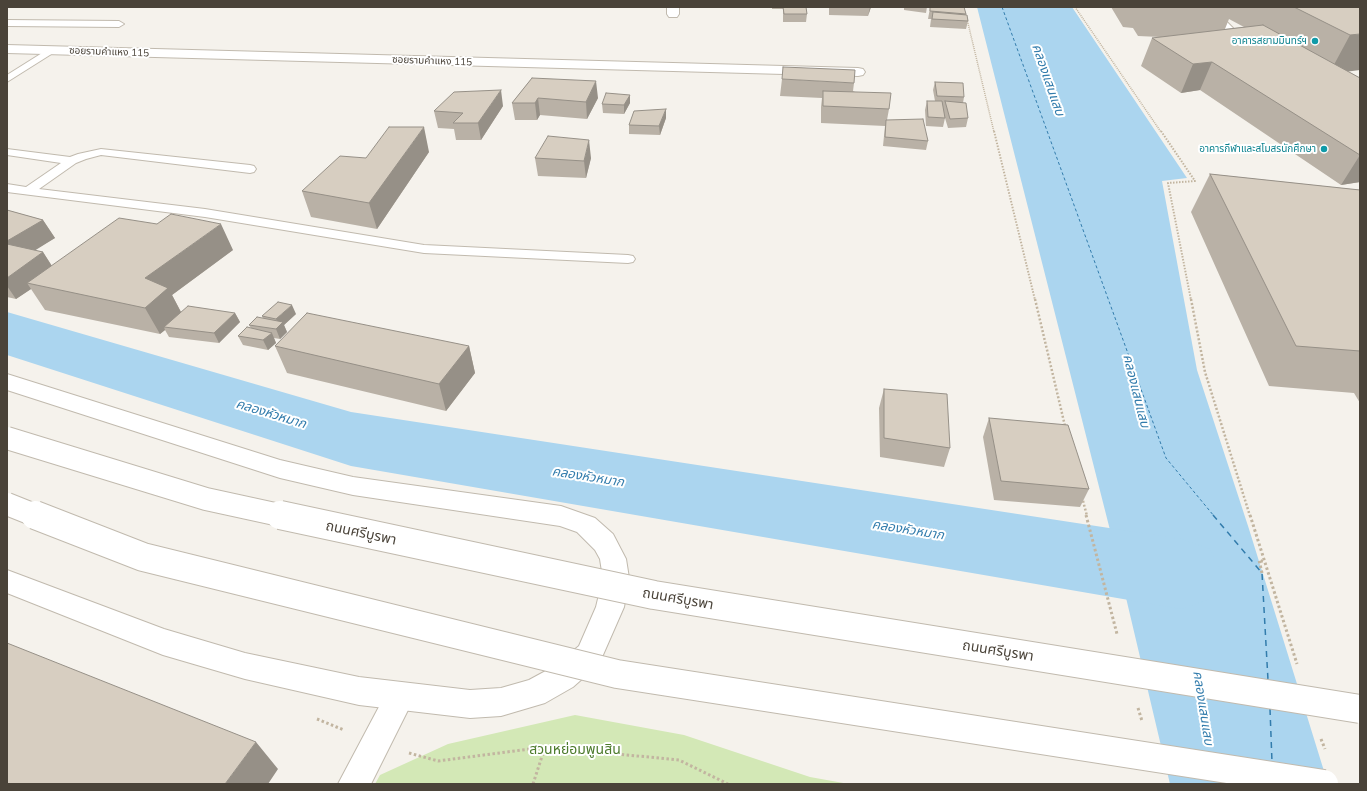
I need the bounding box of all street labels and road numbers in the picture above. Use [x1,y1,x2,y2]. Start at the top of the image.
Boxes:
street label: ซอยรามคำแหง 115 [69,45,149,59]
street label: ซอยรามคำแหง 115 [392,54,472,68]
street label: ถนนศรีบูรพา [324,517,398,549]
street label: ถนนศรีบูรพา [641,584,715,614]
street label: ถนนศรีบูรพา [961,637,1035,665]

